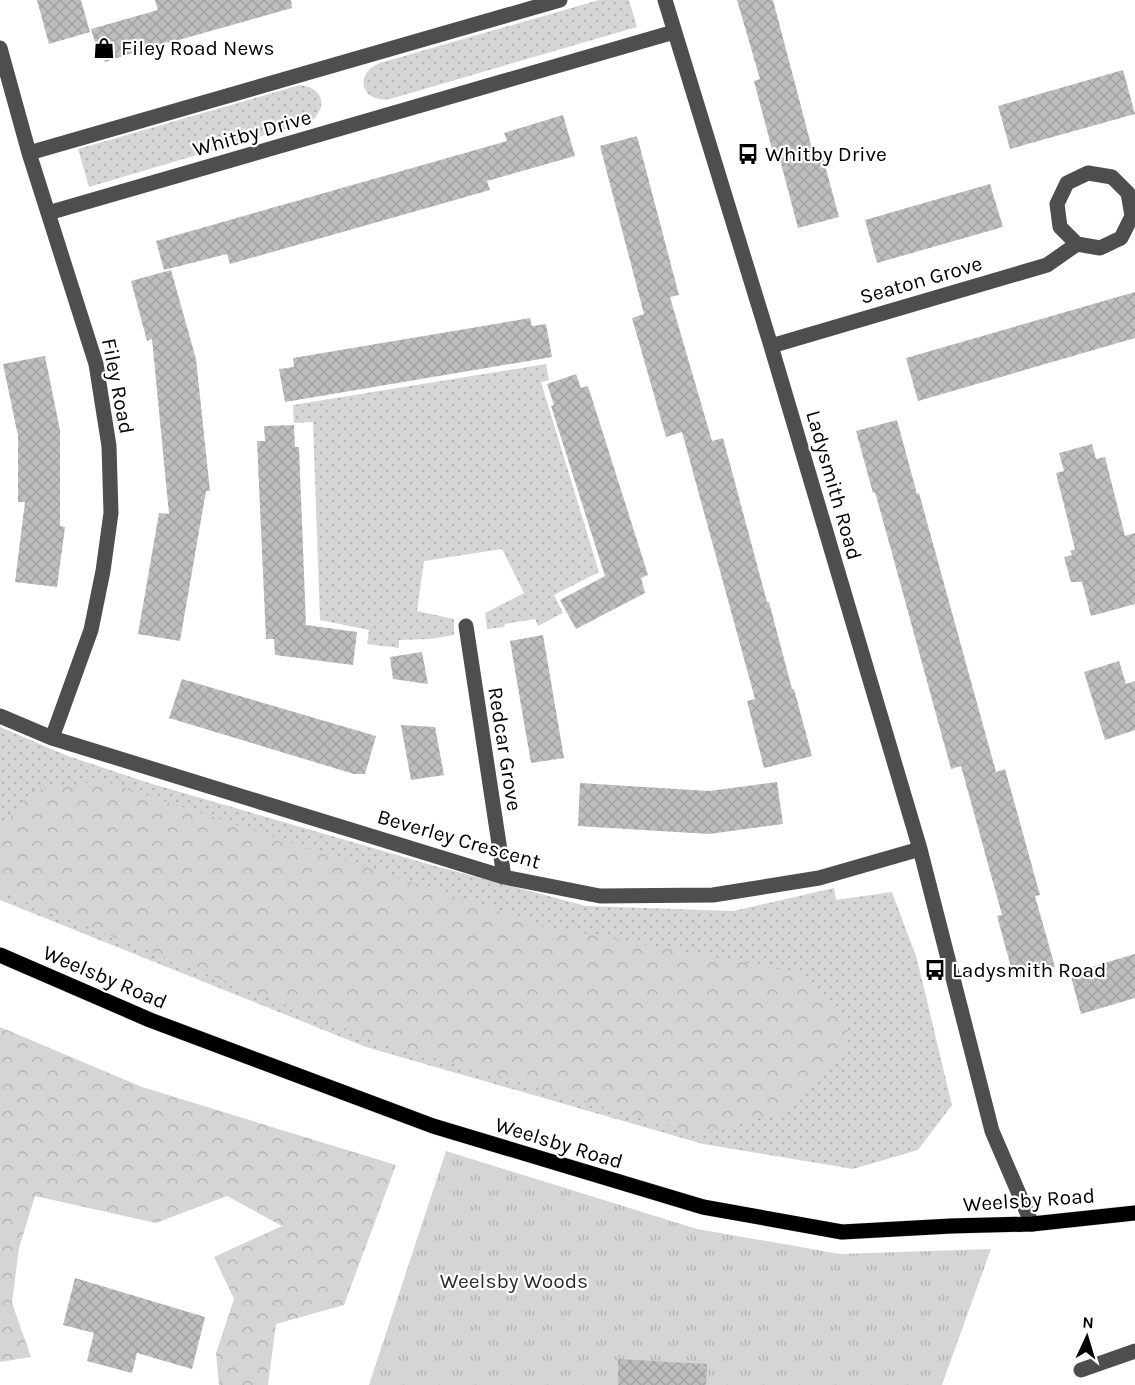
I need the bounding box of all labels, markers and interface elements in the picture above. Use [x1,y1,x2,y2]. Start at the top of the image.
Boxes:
shop icon: Filey Road News [92,36,116,60]
place label: Filey Road News [121,36,274,60]
street label: Whitby Drive [190,105,314,161]
bus stop icon: Whitby Drive [736,142,760,166]
place label: Whitby Drive [765,142,887,166]
street label: Seaton Grove [857,251,985,309]
street label: Filey Road [97,336,139,436]
street label: Ladysmith Road [801,407,867,563]
street label: Redcar Grove [483,685,527,813]
street label: Beverley Crescent [375,804,543,874]
street label: Weelsby Road [39,940,171,1014]
bus stop icon: Ladysmith Road [923,958,947,982]
place label: Ladysmith Road [952,958,1106,982]
street label: Weelsby Road [492,1112,626,1174]
street label: Weelsby Road [962,1183,1096,1217]
park label: Weelsby Woods [440,1269,588,1293]
north arrow [1057,1307,1117,1367]
text: N [1082,1313,1094,1332]

